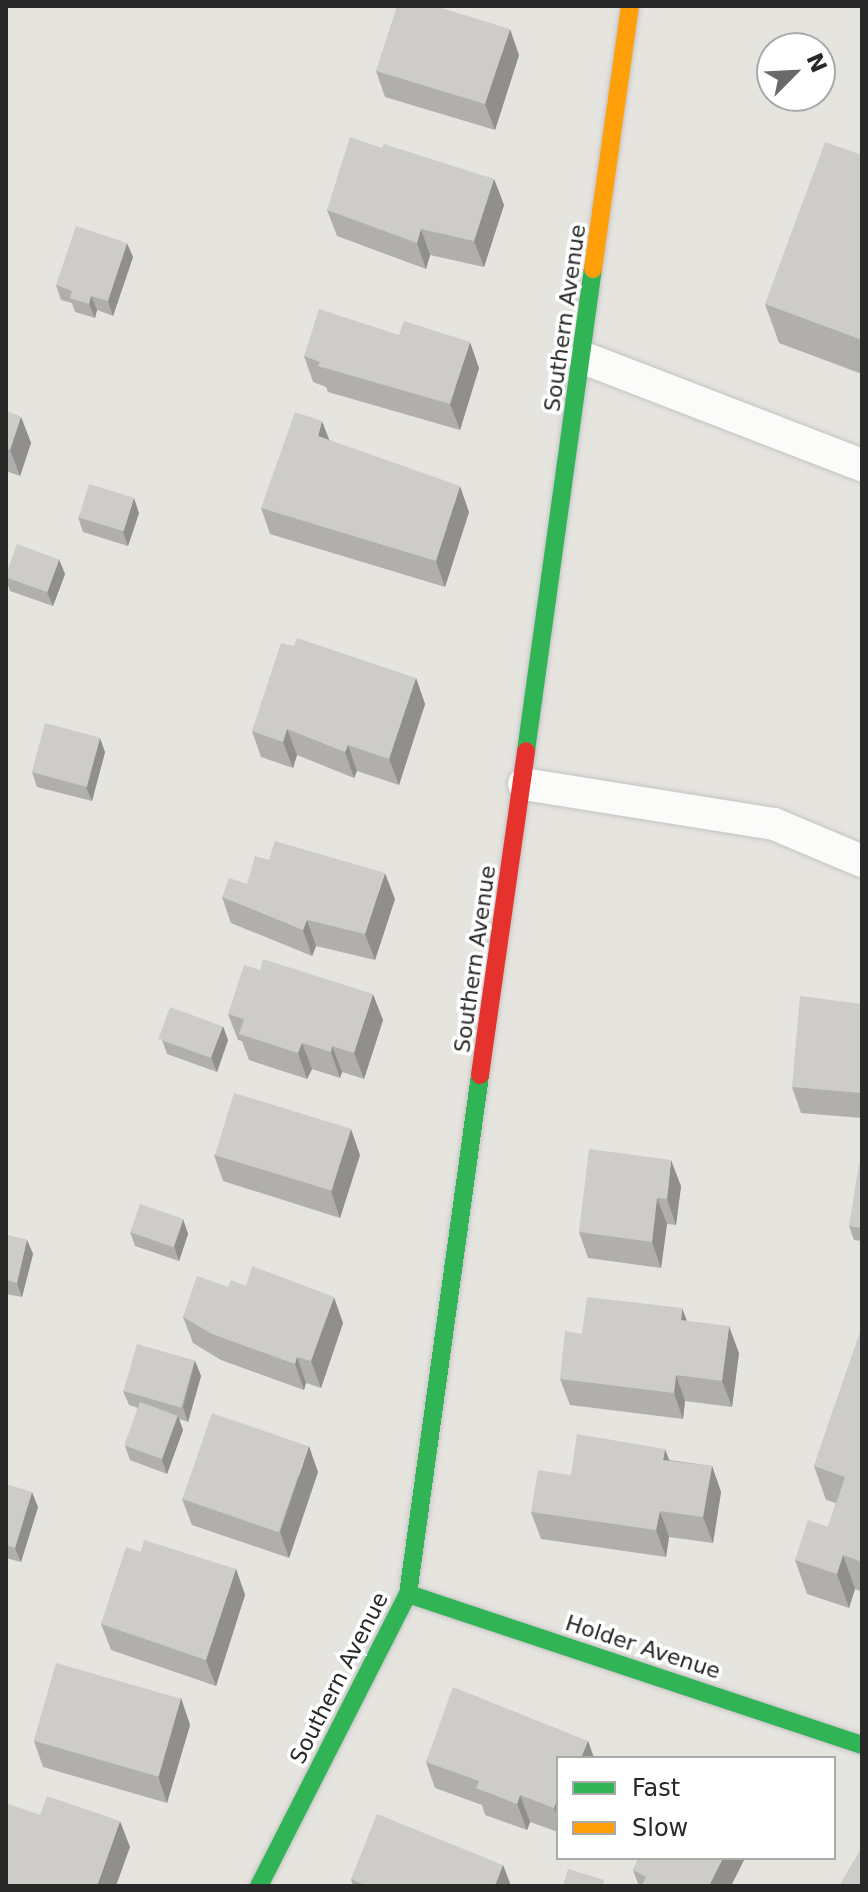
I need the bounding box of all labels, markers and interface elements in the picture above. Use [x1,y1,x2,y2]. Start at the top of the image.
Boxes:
north arrow [756,32,836,112]
text: N [801,49,832,76]
street label: Southern Avenue [539,223,591,413]
street label: Southern Avenue [449,864,501,1054]
street label: Southern Avenue [284,1588,394,1768]
street label: Holder Avenue [562,1610,724,1684]
legend [556,1756,836,1860]
text: Fast [632,1774,680,1802]
text: Slow [632,1814,688,1842]

